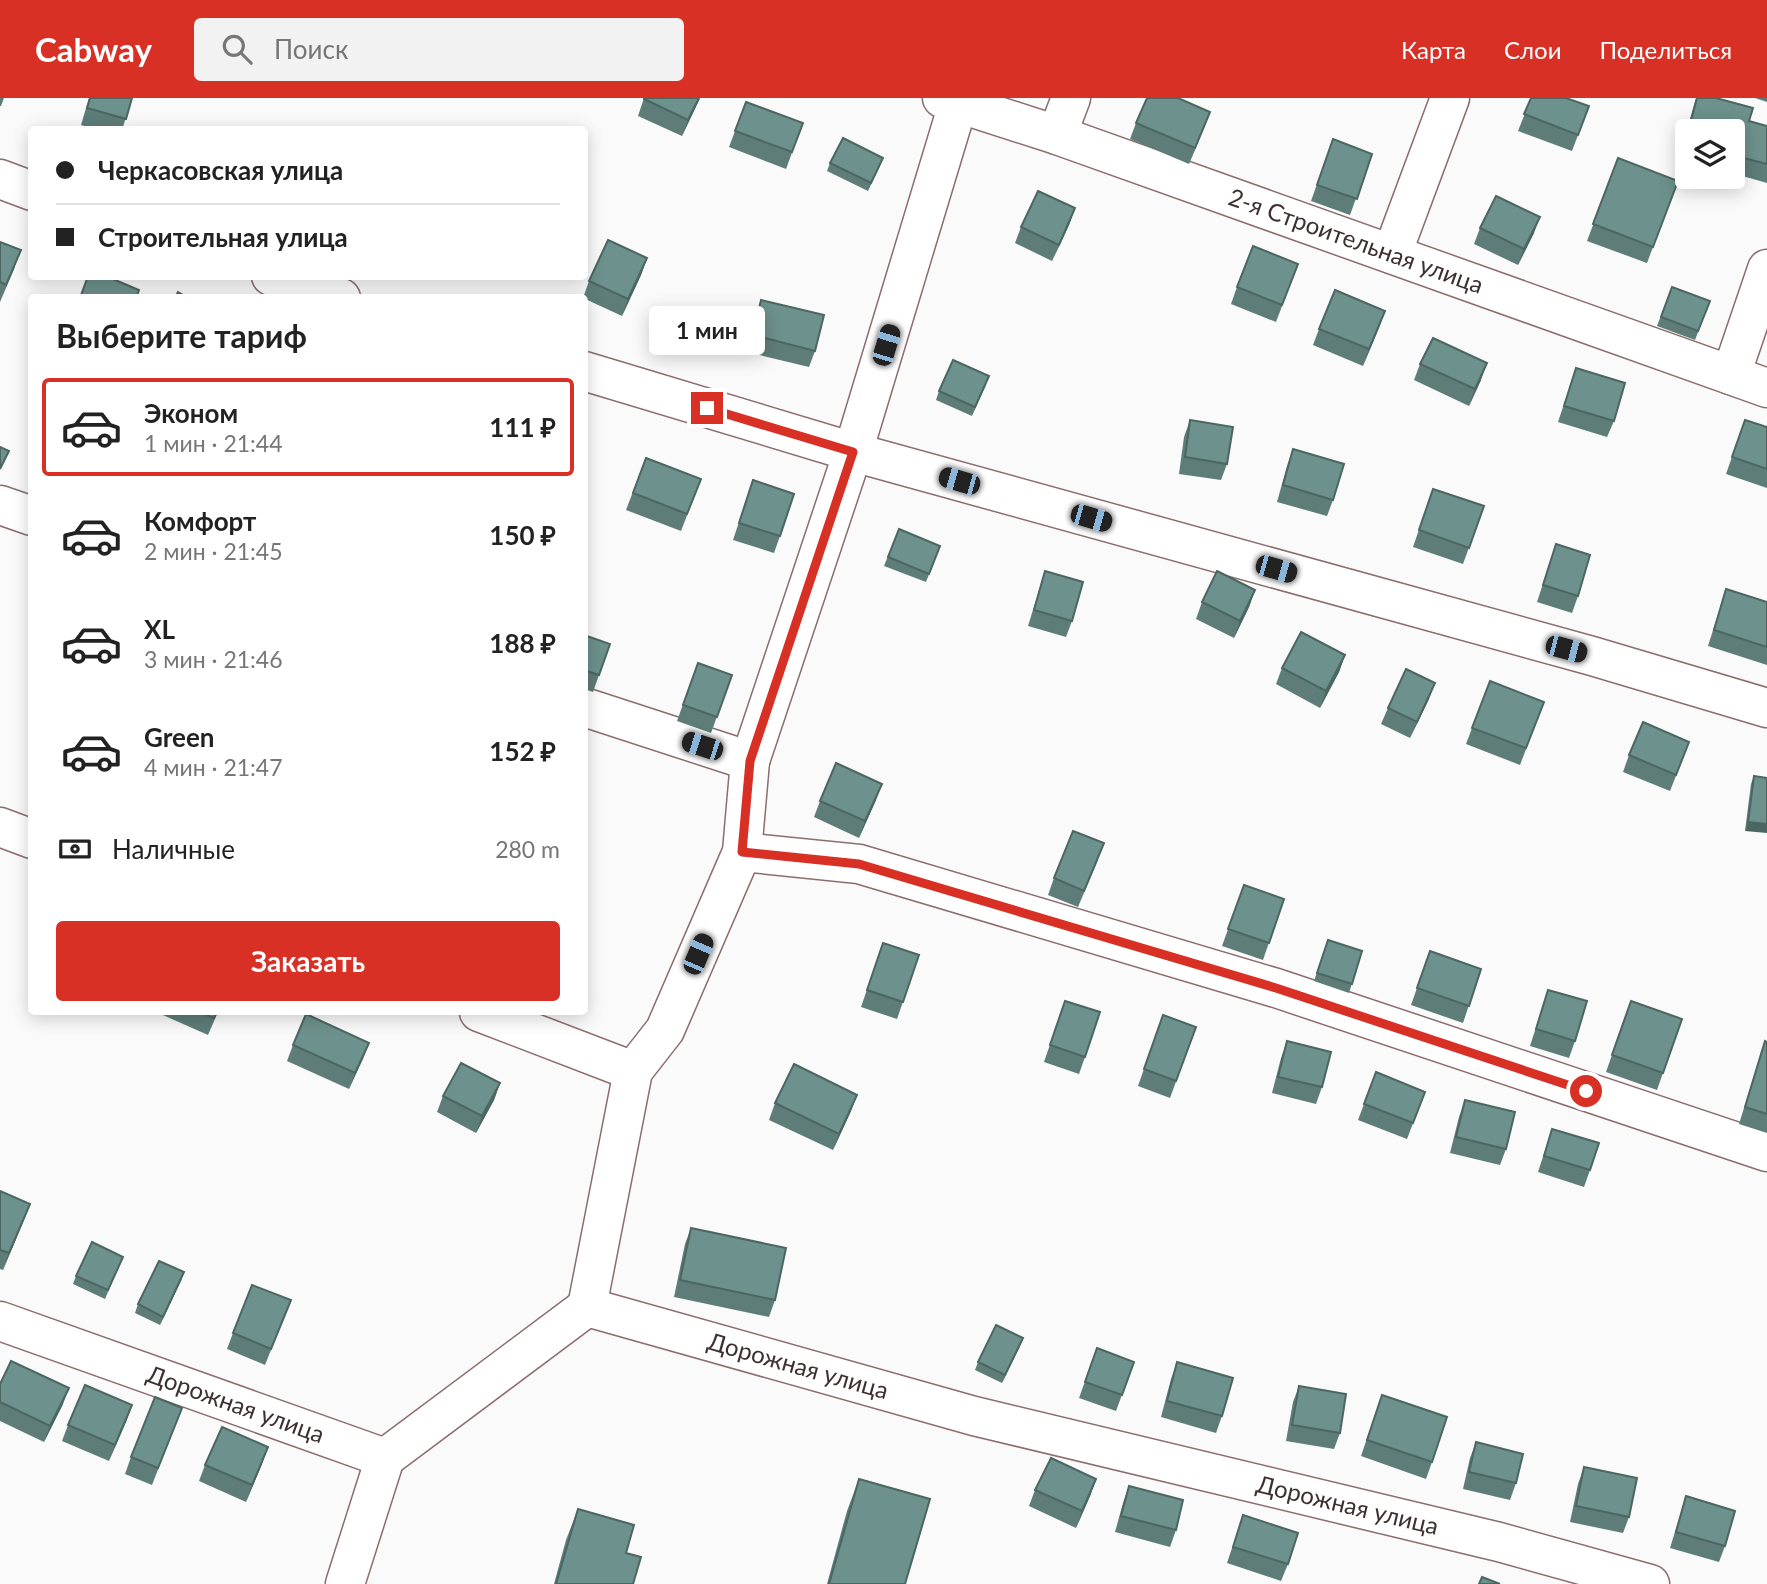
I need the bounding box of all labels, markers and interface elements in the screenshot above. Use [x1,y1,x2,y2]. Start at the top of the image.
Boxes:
search box [194,18,684,81]
text: Cabway [35,29,152,69]
icon: search [218,30,256,68]
text: Поиск [274,33,348,65]
text: Карта [1401,35,1466,64]
text: Слои [1504,35,1561,64]
text: Поделиться [1599,35,1732,64]
map controls [1675,119,1745,189]
button: layers [1675,119,1745,189]
text: Черкасовская улица [98,154,343,186]
street label: 2-я Строительная улица [1225,181,1488,299]
text: Строительная улица [98,221,348,253]
callout: 1 мин [649,306,765,356]
text: Выберите тариф [56,316,307,355]
text: 1 мин [676,316,738,344]
car [870,322,903,368]
route end [691,392,723,424]
icon: car [60,396,123,459]
text: Эконом [144,397,238,429]
text: 111 ₽ [489,411,556,443]
text: 1 мин · 21:44 [144,429,283,457]
car [936,465,983,497]
car [1068,502,1115,534]
icon: car [60,504,123,567]
text: Комфорт [144,505,256,537]
text: 150 ₽ [489,519,556,551]
text: 2 мин · 21:45 [144,537,283,565]
car [1253,553,1300,585]
icon: car [60,612,123,675]
text: XL [144,613,175,645]
text: 188 ₽ [489,627,556,659]
car [1543,633,1590,665]
text: 3 мин · 21:46 [144,645,283,673]
icon: car [60,720,123,783]
text: Green [144,721,214,753]
car [679,730,726,762]
text: 152 ₽ [489,735,556,767]
text: 4 мин · 21:47 [144,753,283,781]
icon: cash [56,830,94,868]
text: Наличные [112,833,235,865]
text: 280 m [495,835,560,863]
button: Заказать [56,921,560,1001]
car [681,931,716,977]
route start [1570,1075,1602,1107]
street label: Дорожная улица [705,1326,892,1404]
street label: Дорожная улица [143,1359,329,1448]
street label: Дорожная улица [1254,1468,1442,1540]

